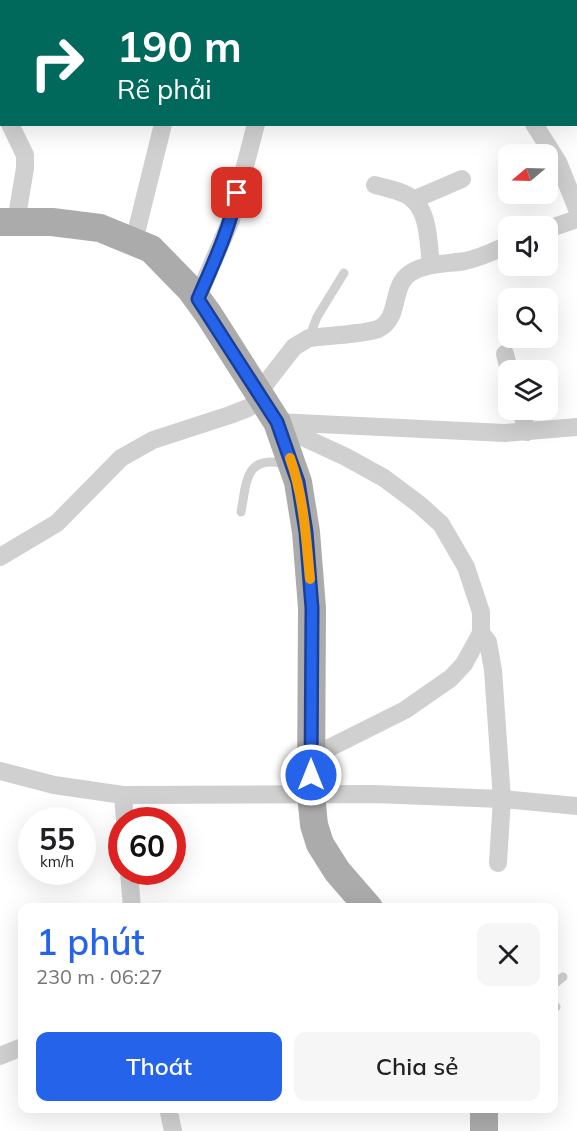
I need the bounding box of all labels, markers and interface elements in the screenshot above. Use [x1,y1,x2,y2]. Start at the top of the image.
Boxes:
text: 190 m [117,20,242,73]
icon: right [18,24,96,102]
text: Rẽ phải [117,72,212,106]
north arrow [498,144,558,204]
map controls [498,144,558,420]
pin [211,167,262,218]
icon: arrive [220,176,253,209]
button: sound [498,216,558,276]
button: search [498,288,558,348]
button: layers [498,360,558,420]
position arrow [279,743,343,807]
speed limit sign: 60 [108,807,186,885]
text: 55 [39,820,75,858]
text: km/h [40,852,74,871]
text: 1 phút [36,919,145,964]
button: close [477,923,540,986]
text: 230 m · 06:27 [36,964,162,989]
button: Thoát [36,1032,282,1101]
button: Chia sẻ [294,1032,540,1101]

